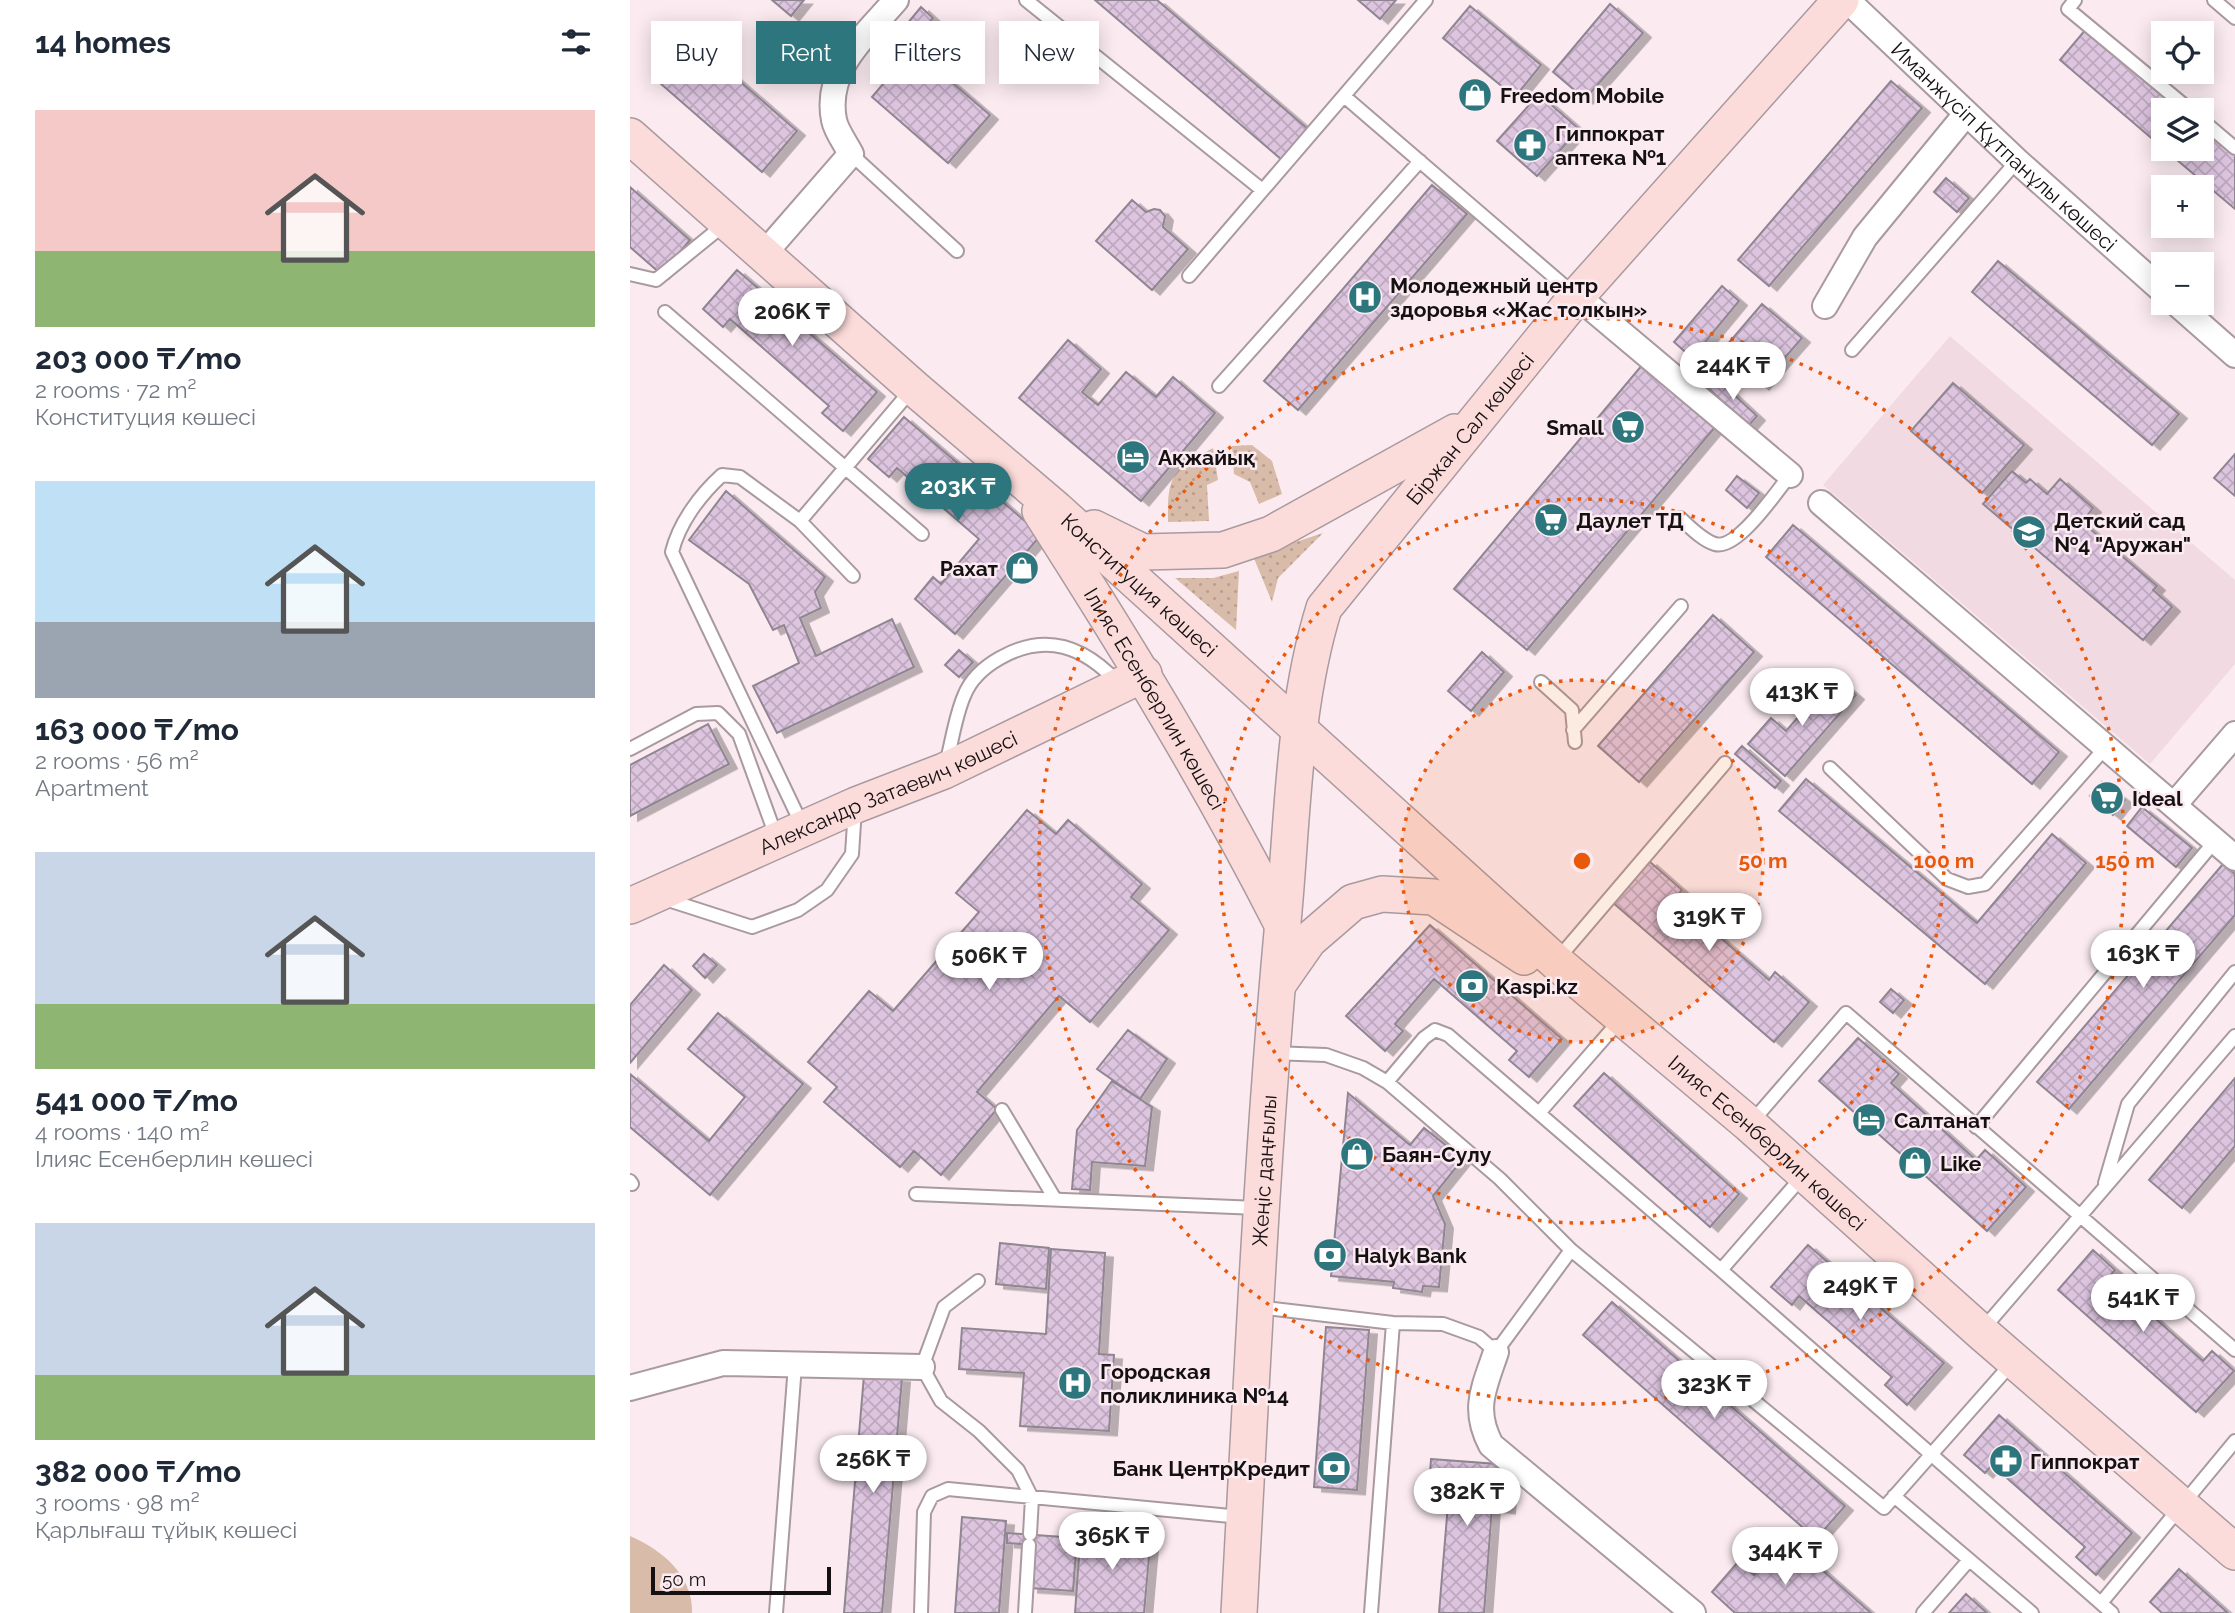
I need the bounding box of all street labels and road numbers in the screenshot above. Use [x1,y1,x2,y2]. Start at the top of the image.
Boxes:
street label: Иманжүсіп Құтпанұлы көшесі [1887,36,2122,257]
street label: Біржан Сал көшесі [1401,347,1539,509]
street label: Конституция көшесі [1056,508,1223,662]
street label: Ілияс Есенберлин көшесі [1079,583,1231,814]
street label: Александр Затаевич көшесі [755,725,1021,859]
street label: Ілияс Есенберлин көшесі [1664,1050,1871,1236]
street label: Жеңіс даңғылы [1247,1094,1281,1247]

